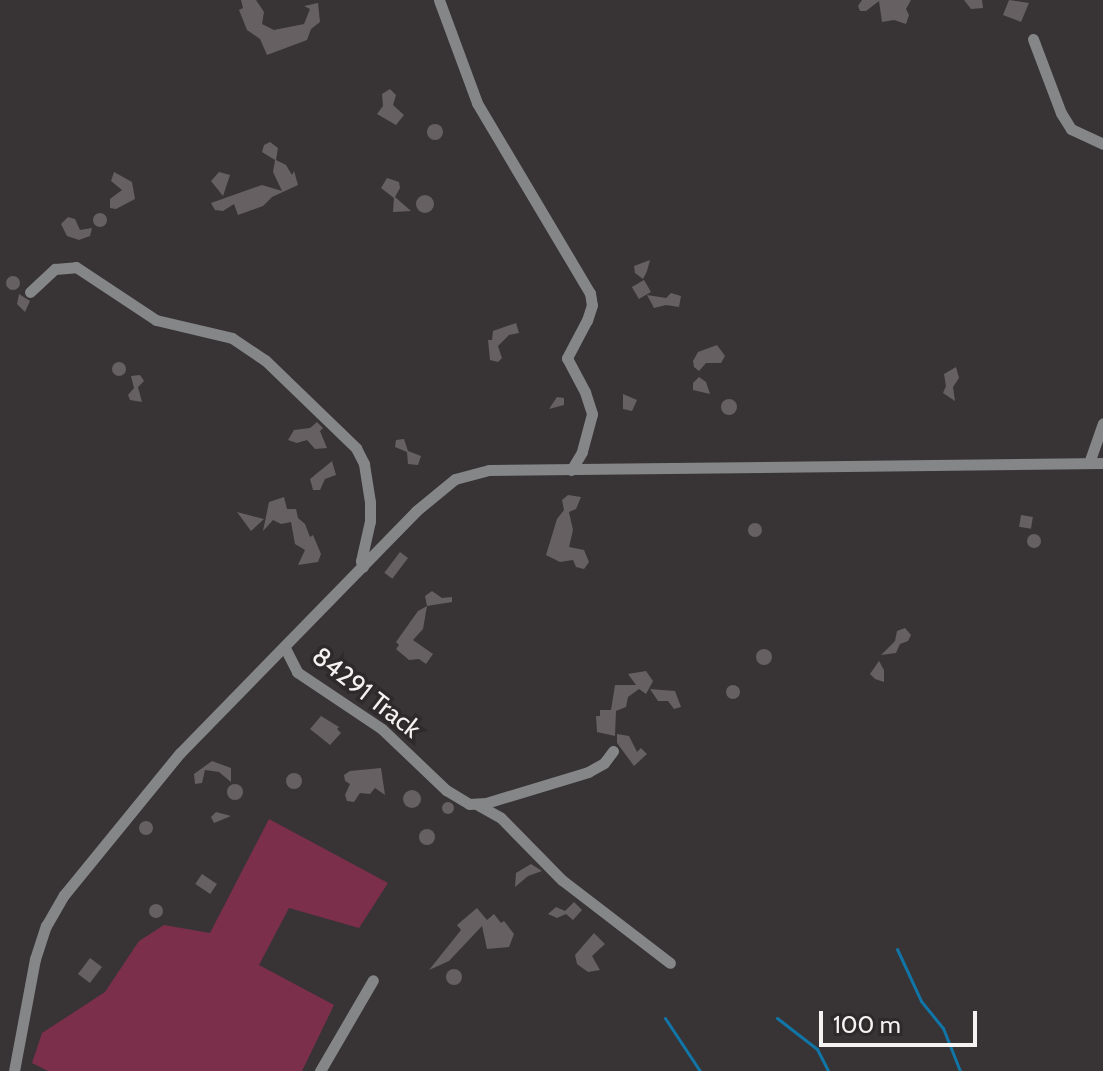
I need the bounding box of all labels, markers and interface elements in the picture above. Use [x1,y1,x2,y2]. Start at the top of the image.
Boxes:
street label: 84291 Track [306,641,426,745]
scale bar [823,995,981,1045]
text: 100 m [833,1010,901,1039]

